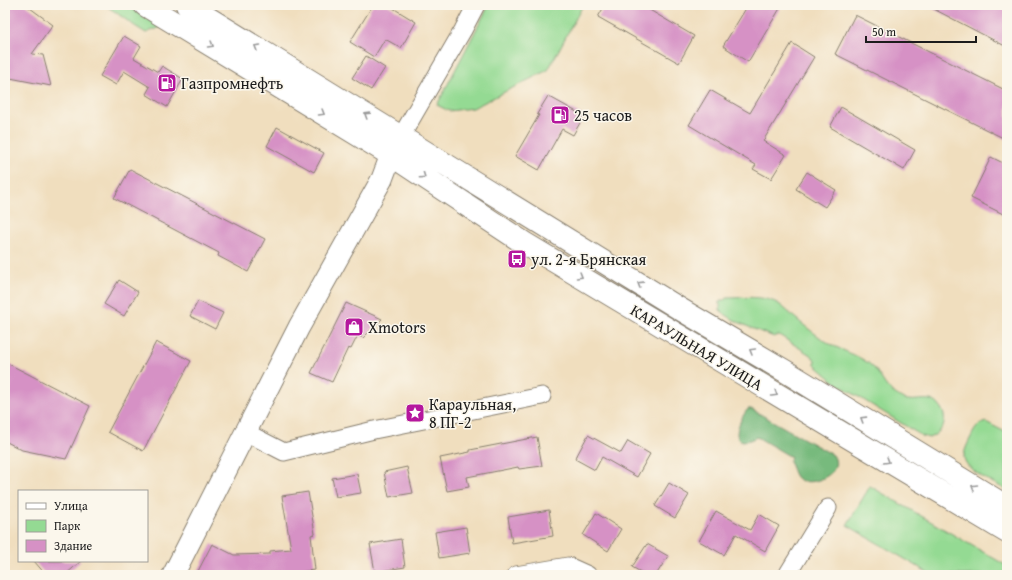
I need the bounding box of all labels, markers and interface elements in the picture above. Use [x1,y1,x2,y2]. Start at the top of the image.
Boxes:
scale bar [866,18,976,44]
text: 50 m [872,23,896,40]
one-way arrow [207,41,214,48]
one-way arrow [254,44,261,52]
place label: Газпромнефть [181,71,284,95]
fuel station icon: Газпромнефть [156,72,178,94]
place label: 25 часов [574,103,632,127]
fuel station icon: 25 часов [549,104,571,126]
one-way arrow [318,108,325,115]
one-way arrow [365,113,372,120]
one-way arrow [419,172,426,179]
place label: ул. 2-я Брянская [530,247,646,271]
bus stop icon: ул. 2-я Брянская [506,248,528,270]
one-way arrow [576,272,583,279]
one-way arrow [637,282,644,289]
street label: КАРАУЛЬНАЯ УЛИЦА [626,298,768,396]
place label: Xmotors [368,315,426,339]
shop icon: Xmotors [343,316,365,338]
one-way arrow [749,349,756,356]
one-way arrow [771,389,778,396]
place label: Караульная, 8 ПГ-2 [429,392,516,434]
place icon: Караульная, 8 ПГ-2 [404,402,426,424]
one-way arrow [860,416,867,424]
one-way arrow [883,456,890,463]
one-way arrow [971,484,978,491]
legend [18,490,148,562]
text: Улица [54,497,88,514]
text: Парк [54,517,81,534]
text: Здание [54,537,93,554]

